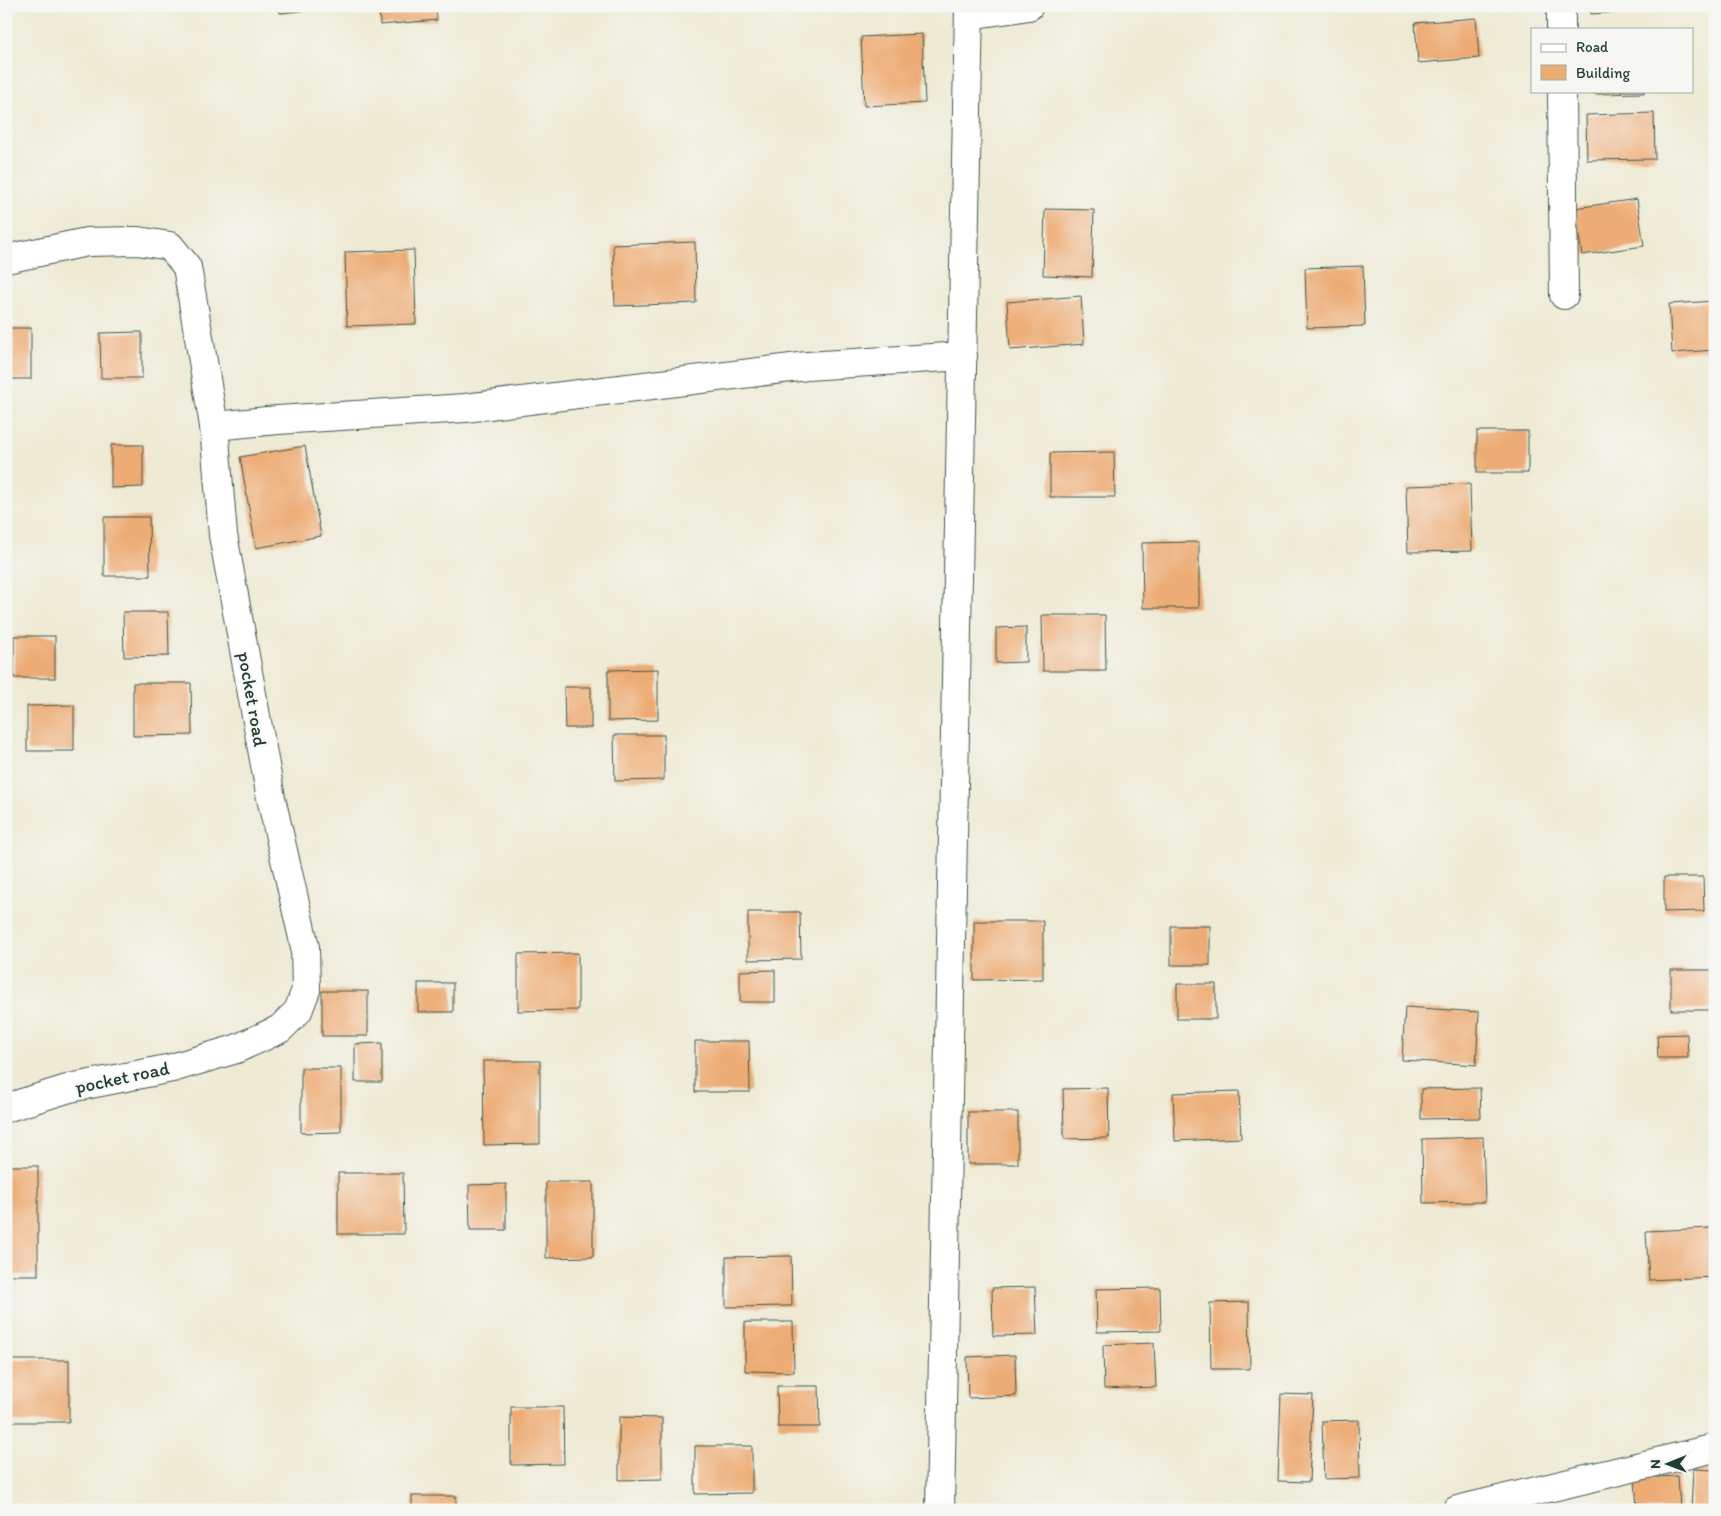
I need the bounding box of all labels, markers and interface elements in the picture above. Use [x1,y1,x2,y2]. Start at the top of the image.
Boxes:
legend [1531,28,1694,92]
text: Road [1576,38,1609,56]
text: Building [1576,64,1630,82]
street label: pocket road [233,650,272,749]
street label: pocket road [73,1056,172,1099]
north arrow [1644,1438,1694,1488]
text: N [1647,1459,1664,1469]

